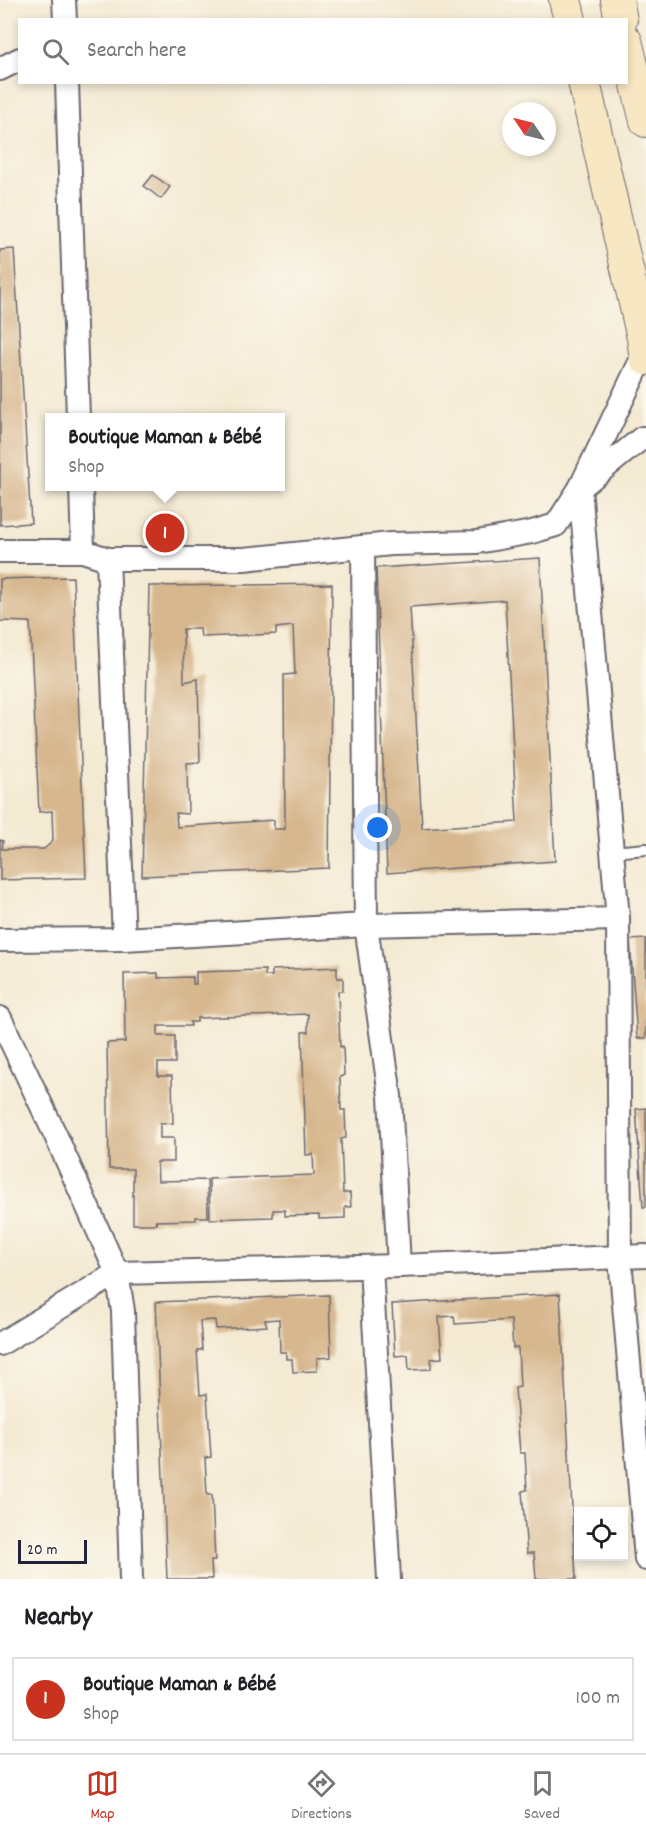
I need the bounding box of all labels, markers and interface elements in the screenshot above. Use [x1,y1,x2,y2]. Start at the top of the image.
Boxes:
search box [18,18,628,84]
icon: search [39,35,72,68]
text: Search here [87,36,186,67]
north arrow [502,102,556,156]
popup [45,413,285,491]
text: Boutique Maman & Bébé [68,423,262,454]
text: Shop [68,454,104,482]
pin: 1 [146,510,184,556]
your location [363,813,392,842]
map controls [574,1507,628,1561]
button: locate [574,1507,628,1561]
scale bar [18,1537,87,1564]
text: 20 m [27,1539,57,1562]
text: Nearby [24,1600,92,1637]
text: Boutique Maman & Bébé [83,1670,276,1701]
text: 1 [43,1685,48,1713]
text: 100 m [576,1685,620,1713]
text: Shop [83,1701,119,1729]
tab: Map [86,1767,119,1826]
tab: Directions [291,1767,352,1826]
tab: Saved [524,1767,560,1826]

